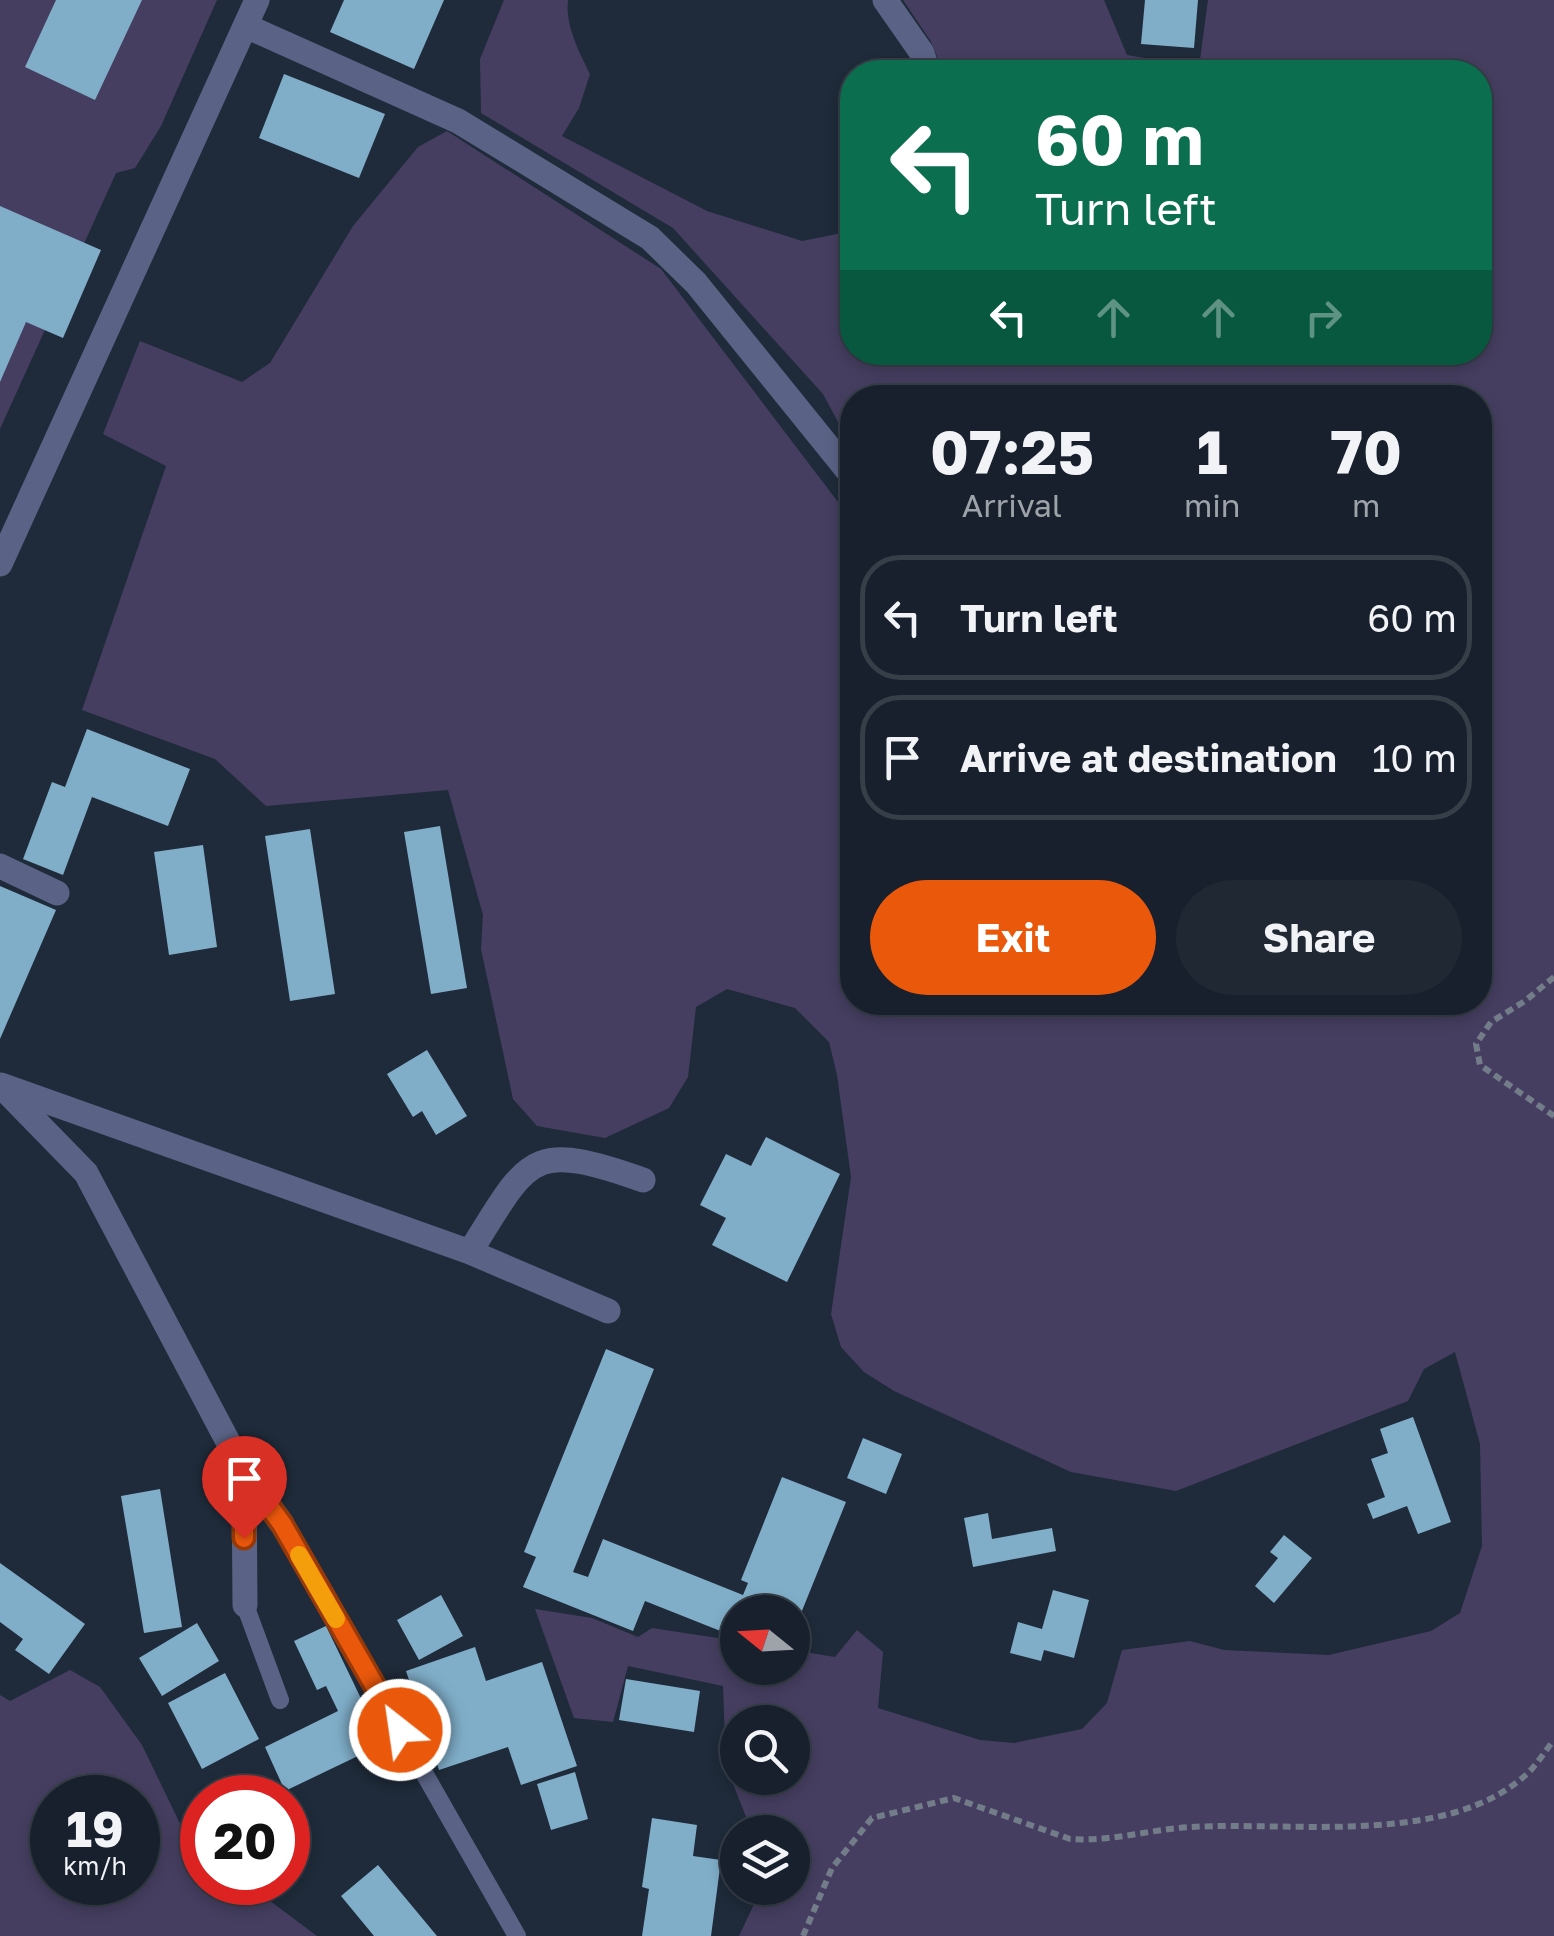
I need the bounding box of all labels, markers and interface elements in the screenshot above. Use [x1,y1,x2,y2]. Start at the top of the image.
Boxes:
text: 60 m [1035,96,1204,180]
icon: left [870,100,1000,230]
text: Turn left [1035,181,1217,235]
icon: left [981,290,1036,345]
icon: ahead [1086,290,1141,345]
icon: ahead [1191,290,1246,345]
icon: right [1296,290,1351,345]
text: 07:25 [930,415,1094,487]
text: 1 [1197,415,1228,487]
text: 70 [1330,415,1402,487]
text: Arrival [962,486,1062,524]
text: min [1184,486,1240,524]
text: m [1352,486,1380,524]
icon: left [875,590,930,645]
text: Turn left [960,595,1118,640]
text: 60 m [1367,595,1457,640]
icon: arrive [875,730,930,785]
text: Arrive at destination [960,735,1337,780]
text: 10 m [1372,735,1457,780]
button: Exit [870,880,1156,995]
button: Share [1176,880,1462,995]
pin [202,1436,287,1539]
icon: arrive [217,1451,272,1506]
north arrow [720,1595,810,1685]
map controls [720,1595,810,1905]
position arrow [348,1678,452,1782]
button: search [720,1705,810,1795]
speed limit sign: 20 [180,1775,310,1905]
text: 19 [66,1798,124,1858]
button: layers [720,1815,810,1905]
text: km/h [63,1850,127,1881]

